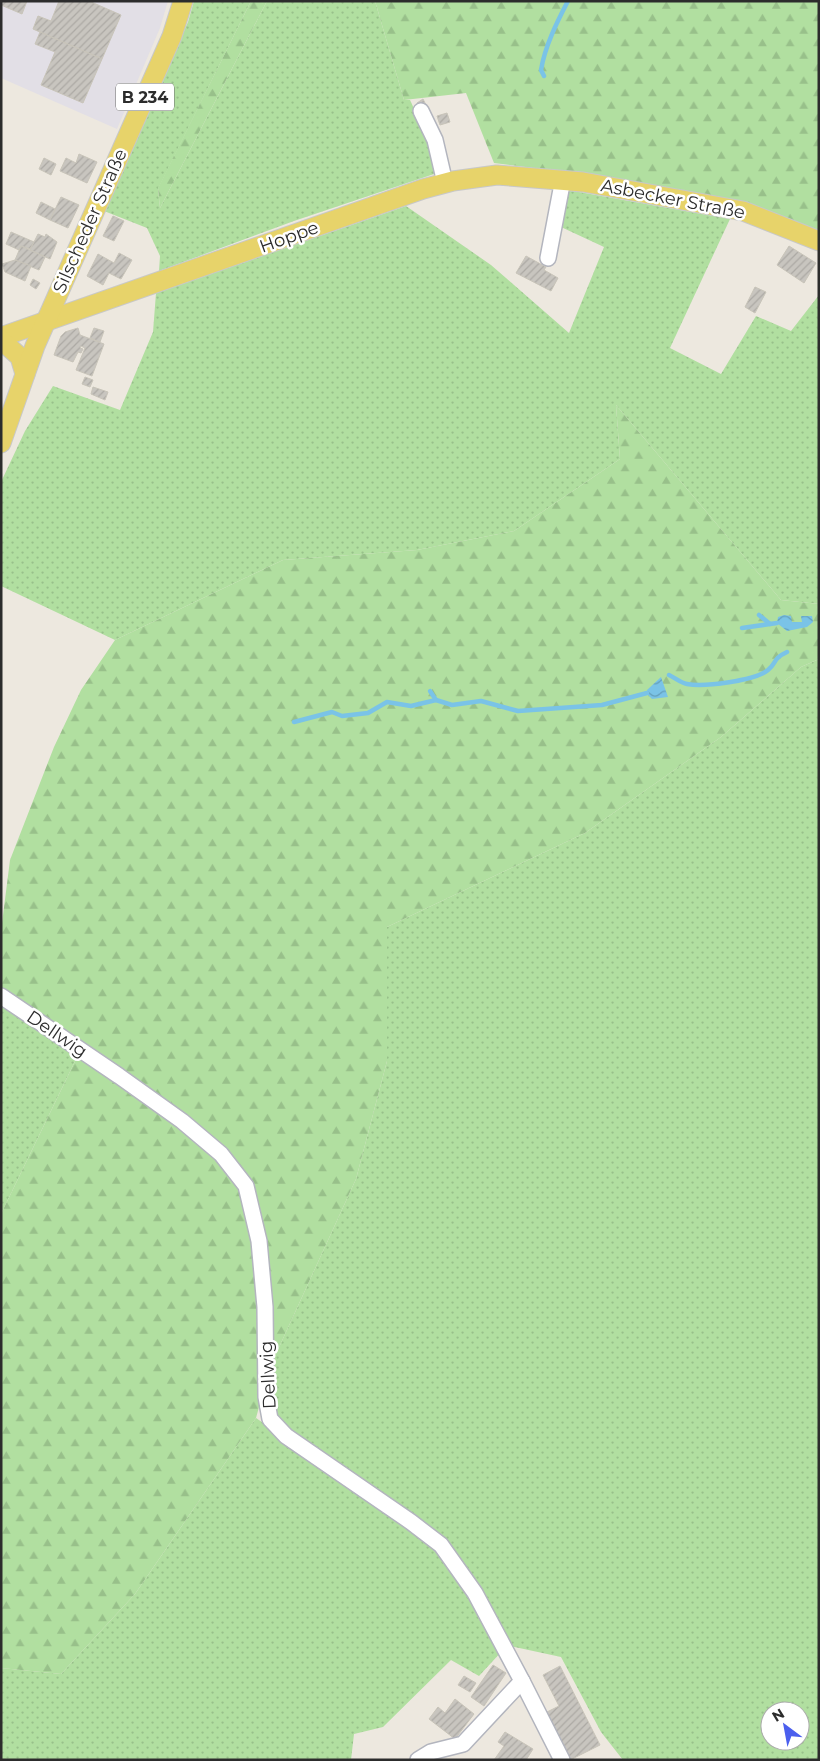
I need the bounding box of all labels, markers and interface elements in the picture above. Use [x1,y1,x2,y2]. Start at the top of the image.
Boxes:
road number: B 234 [116,84,174,110]
street label: Silscheder Straße [48,145,132,297]
street label: Asbecker Straße [599,174,747,224]
street label: Hoppe [256,216,322,258]
street label: Dellwig [22,1006,92,1062]
street label: Dellwig [255,1340,281,1410]
north arrow [760,1701,810,1751]
text: N [769,1704,788,1726]

